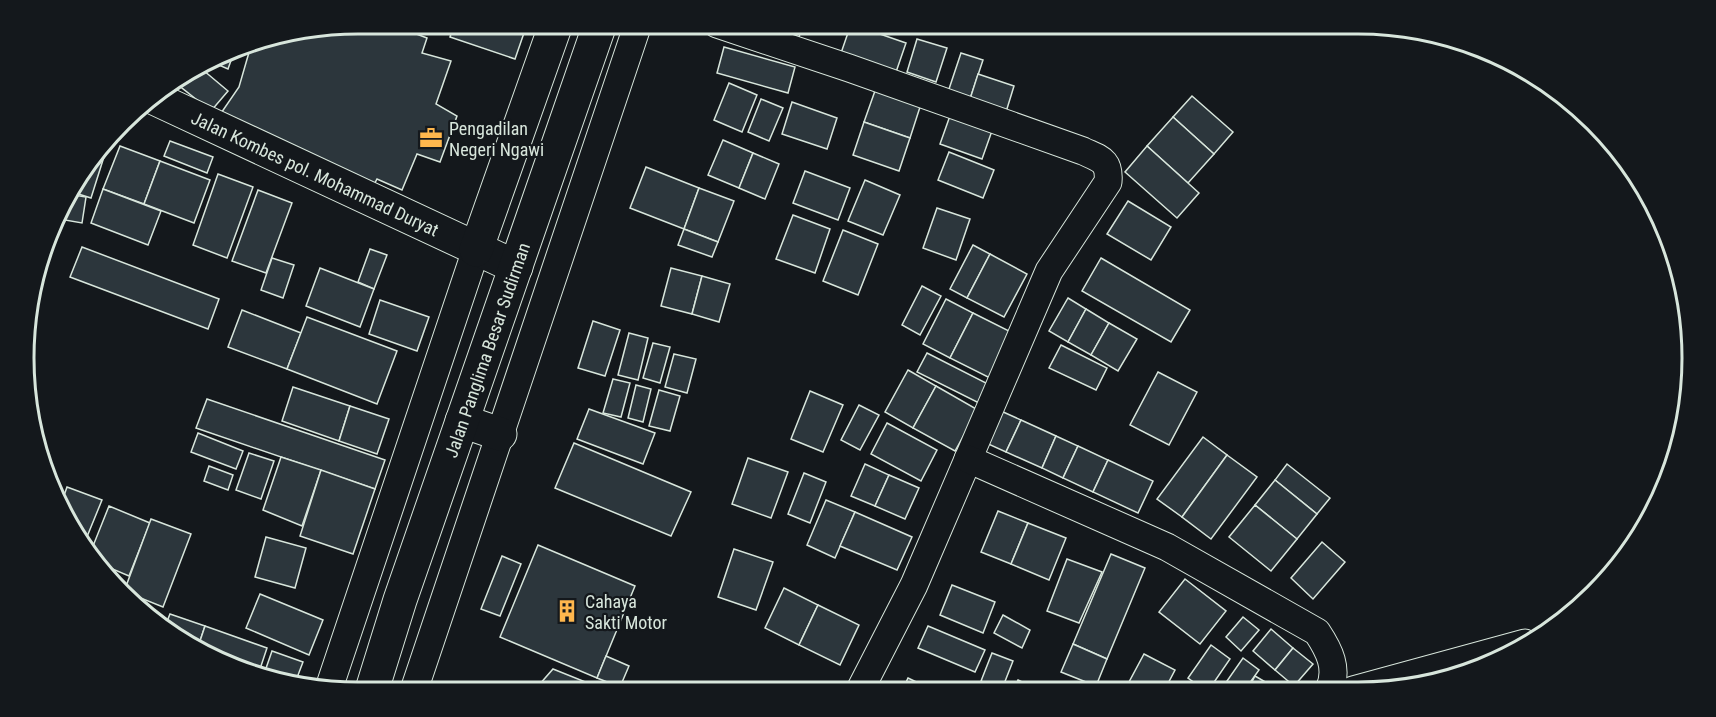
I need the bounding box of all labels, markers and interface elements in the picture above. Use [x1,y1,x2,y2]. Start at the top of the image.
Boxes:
street label: Jalan Kombes pol. Mohammad Duryat [188,107,442,240]
place label: Pengadilan Negeri Ngawi [449,118,544,160]
office icon: Pengadilan Negeri Ngawi [418,125,444,151]
street label: Jalan Panglima Besar Sudirman [440,240,534,460]
place label: Cahaya Sakti Motor [585,591,667,633]
building icon: Cahaya Sakti Motor [554,598,580,624]

